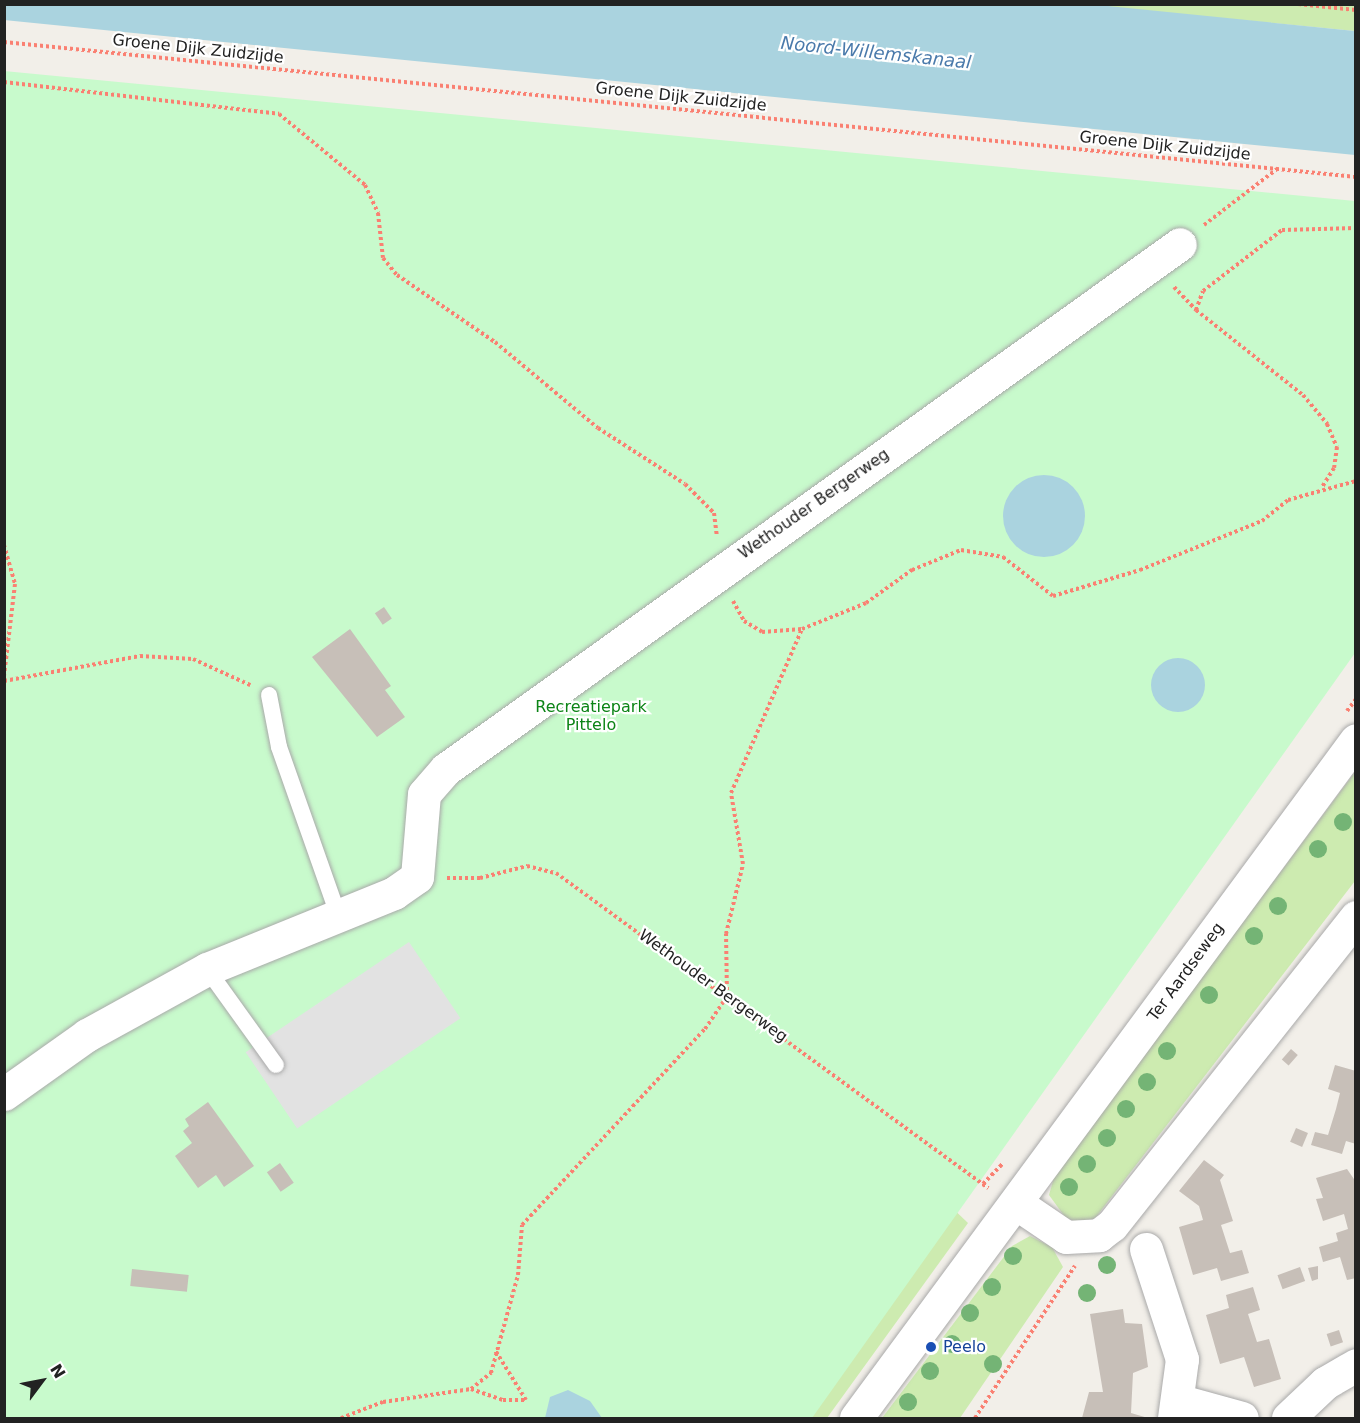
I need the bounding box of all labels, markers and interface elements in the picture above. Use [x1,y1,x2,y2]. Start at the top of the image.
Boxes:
street label: Groene Dijk Zuidzijde [112,30,284,68]
water label: Noord-Willemskanaal [780,32,972,74]
street label: Groene Dijk Zuidzijde [595,78,767,116]
street label: Groene Dijk Zuidzijde [1079,127,1251,165]
street label: Wethouder Bergerweg [735,445,893,563]
park label: Recreatiepark Pittelo [535,697,647,735]
street label: Ter Aardseweg [1144,919,1228,1025]
street label: Wethouder Bergerweg [635,925,791,1047]
place label: Peelo [943,1337,986,1357]
marker: Peelo [924,1340,938,1354]
north arrow [12,1351,72,1411]
text: N [46,1360,69,1382]

